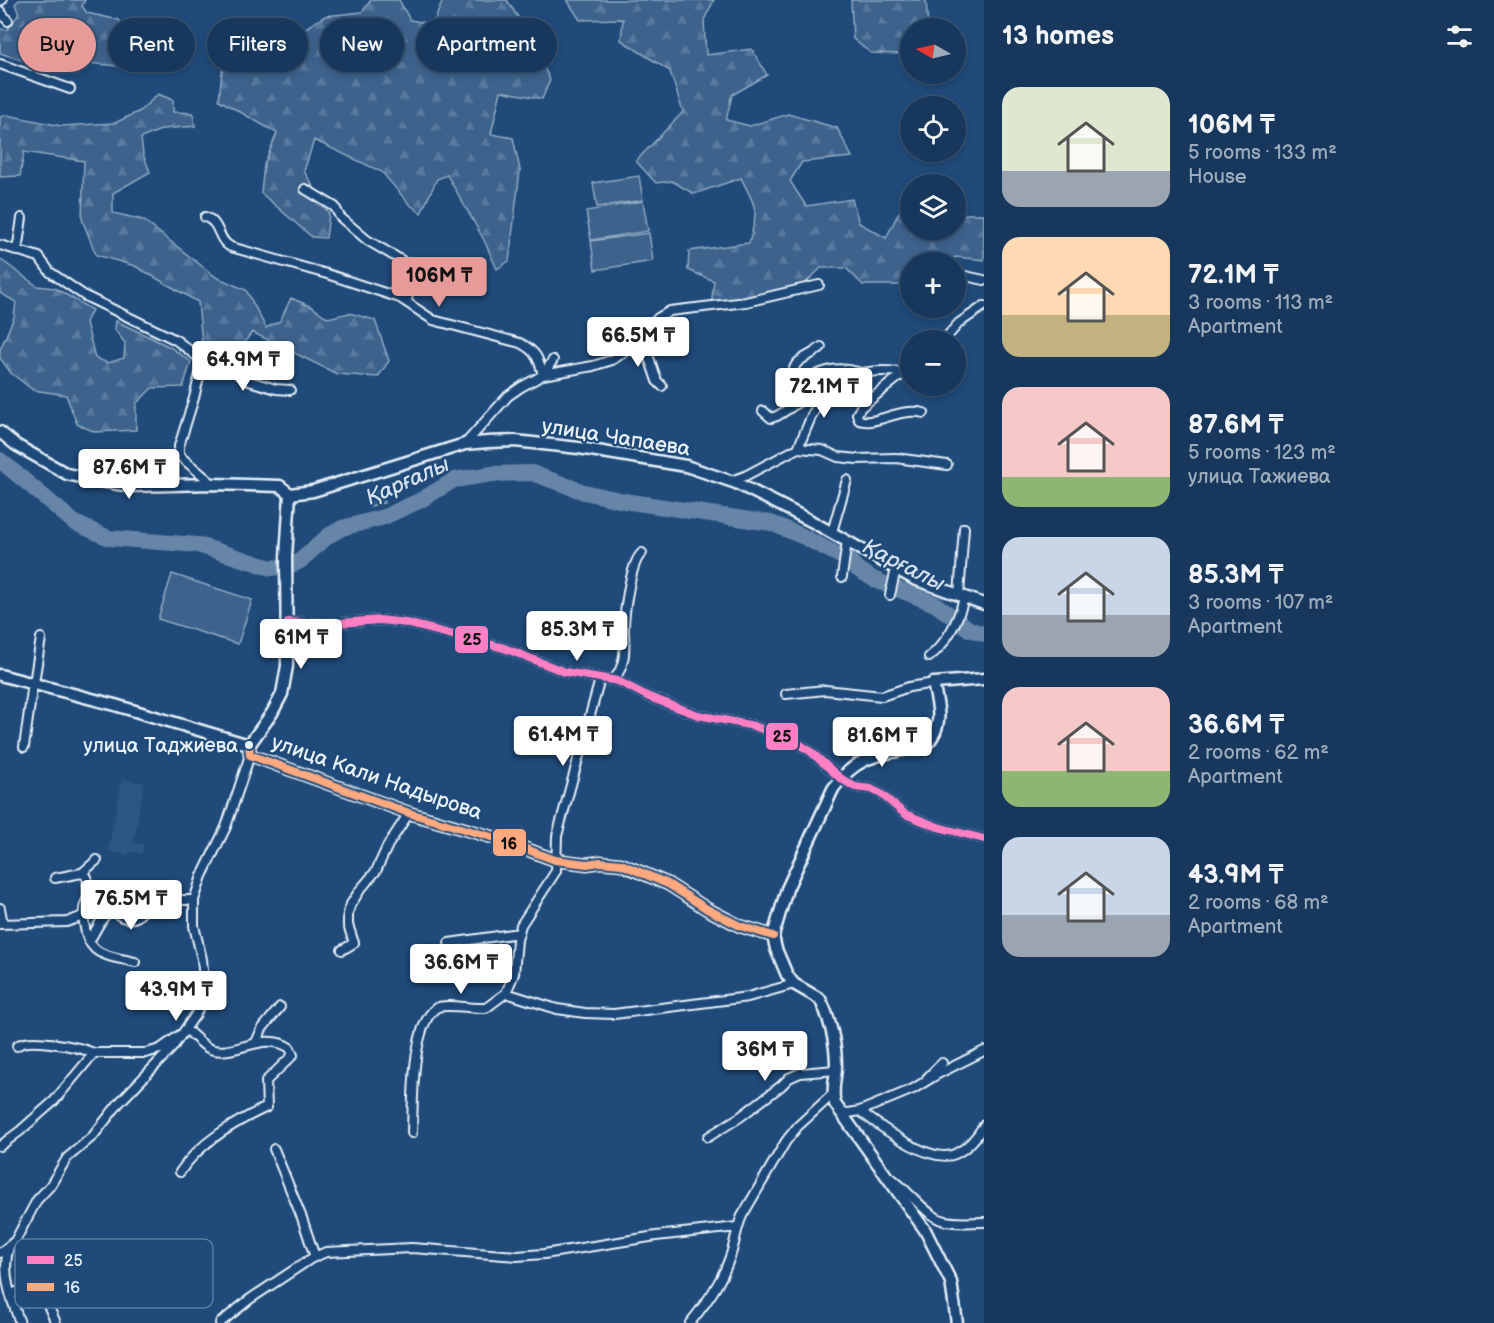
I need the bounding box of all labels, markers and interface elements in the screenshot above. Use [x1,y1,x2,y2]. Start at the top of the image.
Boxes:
chip: Buy [18,18,96,72]
chip: Rent [108,18,195,72]
chip: Filters [207,18,308,72]
chip: New [320,18,404,72]
chip: Apartment [416,18,557,72]
north arrow [900,18,966,84]
map controls [900,18,966,396]
icon: filters [1443,20,1476,53]
text: 13 homes [1002,21,1114,52]
button: locate [900,96,966,162]
text: 106M ₸ [1188,110,1275,141]
icon: home [1050,111,1122,183]
text: 5 rooms · 133 m² [1188,141,1337,165]
text: House [1188,165,1247,189]
button: layers [900,174,966,240]
button: + [900,252,966,318]
pin: 106M ₸ [390,257,488,308]
text: 72.1M ₸ [1188,260,1278,291]
icon: home [1050,261,1122,333]
text: 106M ₸ [406,264,472,288]
text: 3 rooms · 113 m² [1188,291,1333,315]
text: Apartment [1188,315,1283,339]
pin: 66.5M ₸ [583,317,693,368]
text: 66.5M ₸ [601,324,675,348]
button: − [900,330,966,396]
pin: 64.9M ₸ [188,341,298,392]
text: 64.9M ₸ [206,348,280,372]
pin: 72.1M ₸ [769,368,879,419]
text: 72.1M ₸ [789,375,859,399]
text: 87.6M ₸ [1188,410,1283,441]
icon: home [1050,411,1122,483]
street label: улица Чапаева [540,413,692,462]
text: 5 rooms · 123 m² [1188,441,1336,465]
pin: 87.6M ₸ [74,449,184,500]
water label: Қарғалы [362,451,454,512]
text: 87.6M ₸ [92,456,166,480]
text: улица Тажиева [1188,465,1331,489]
water label: Қарғалы [858,533,949,598]
text: 85.3M ₸ [1188,560,1283,591]
icon: home [1050,561,1122,633]
text: 3 rooms · 107 m² [1188,591,1333,615]
pin: 85.3M ₸ [522,611,632,662]
text: Apartment [1188,615,1283,639]
text: 85.3M ₸ [540,618,614,642]
pin: 61M ₸ [259,619,343,670]
line badge: 25 [454,625,489,654]
text: 61M ₸ [274,626,328,650]
text: 25 [463,631,481,650]
text: 36.6M ₸ [1188,710,1284,741]
icon: home [1050,711,1122,783]
pin: 61.4M ₸ [508,716,618,767]
pin: 81.6M ₸ [827,717,937,768]
line badge: 25 [765,722,799,751]
text: 61.4M ₸ [528,723,598,747]
text: 81.6M ₸ [847,724,917,748]
text: 25 [773,728,791,747]
street label: улица Кали Надырова [268,730,486,825]
place label: улица Таджиева [83,734,238,758]
marker: улица Таджиева [243,739,255,751]
text: 2 rooms · 62 m² [1188,741,1329,765]
text: Apartment [1188,765,1283,789]
line badge: 16 [492,828,527,857]
text: 16 [501,835,518,854]
text: 43.9M ₸ [1188,860,1283,891]
icon: home [1050,861,1122,933]
pin: 76.5M ₸ [76,880,186,931]
text: 76.5M ₸ [95,887,167,911]
text: 2 rooms · 68 m² [1188,891,1329,915]
text: Apartment [1188,915,1283,939]
pin: 36.6M ₸ [406,944,516,995]
text: 36.6M ₸ [424,951,498,975]
pin: 43.9M ₸ [121,971,231,1022]
text: 43.9M ₸ [139,978,213,1002]
pin: 36M ₸ [723,1031,807,1082]
text: 36M ₸ [736,1038,794,1062]
legend [15,1239,213,1308]
text: 25 [64,1252,83,1271]
text: 16 [64,1279,80,1298]

